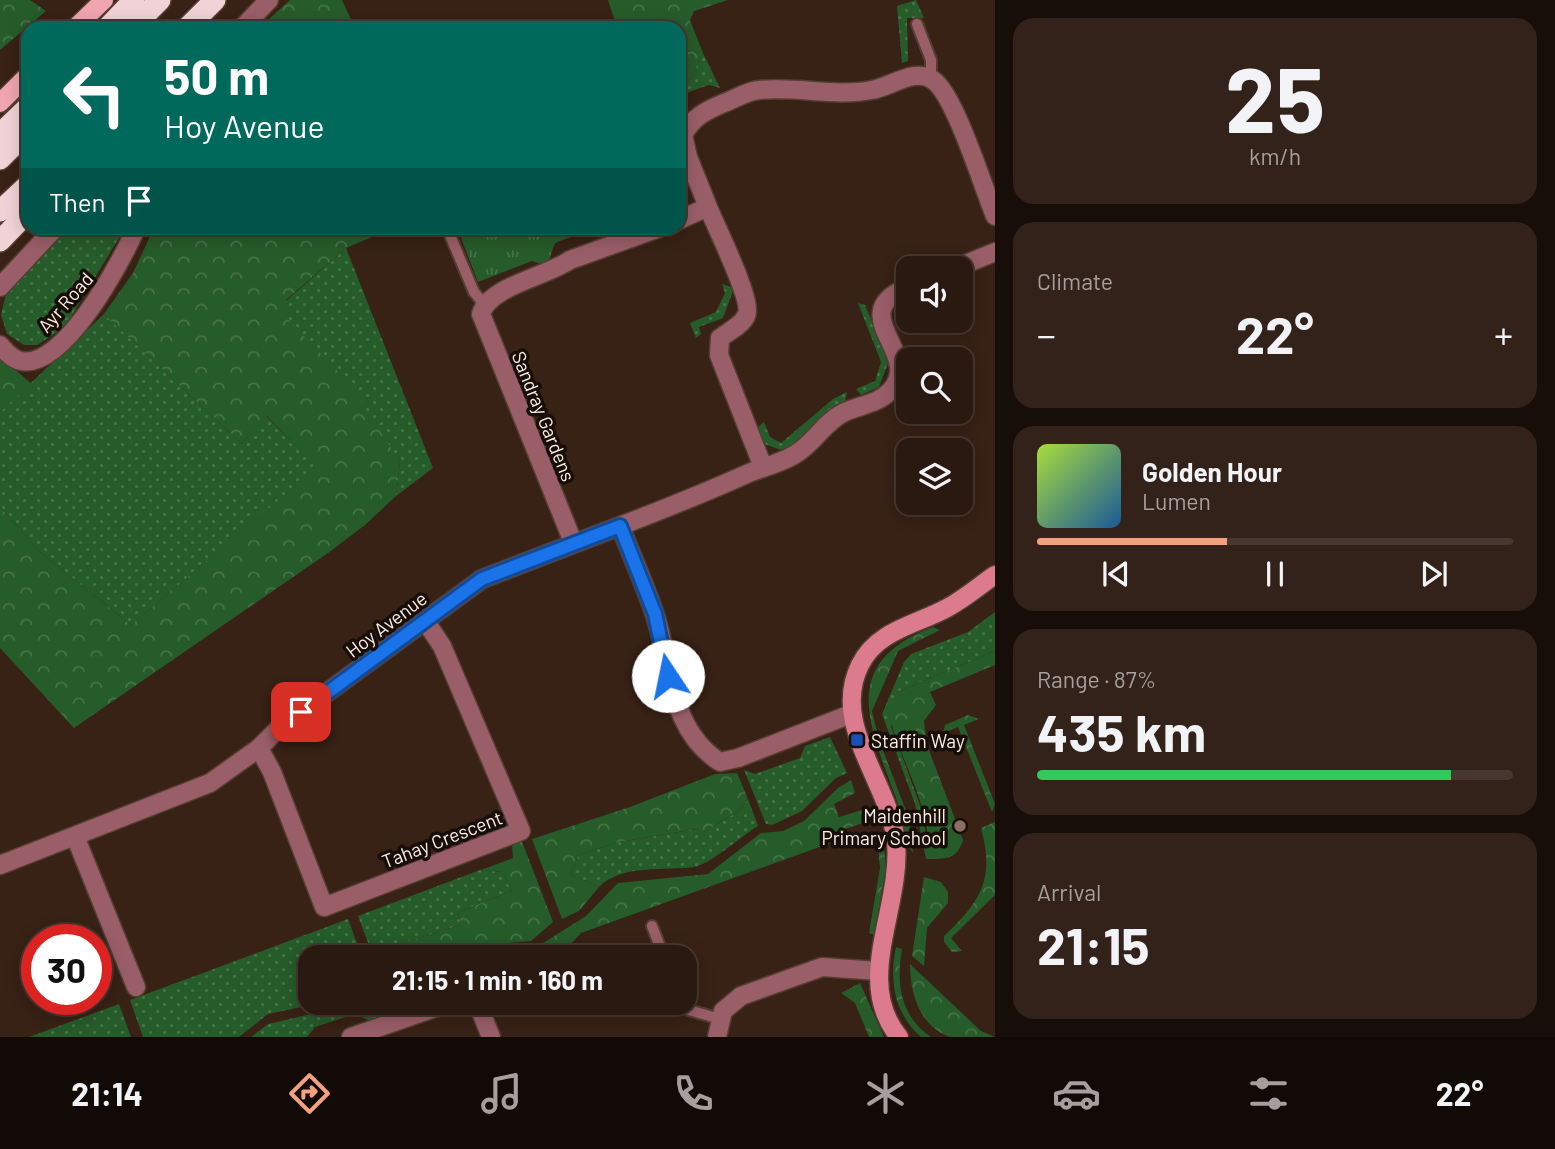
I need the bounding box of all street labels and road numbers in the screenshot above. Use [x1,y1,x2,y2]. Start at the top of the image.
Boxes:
street label: Ayr Road [33,267,97,337]
street label: Sandray Gardens [507,348,581,484]
street label: Hoy Avenue [341,586,431,662]
street label: Tahay Crescent [379,805,505,873]

